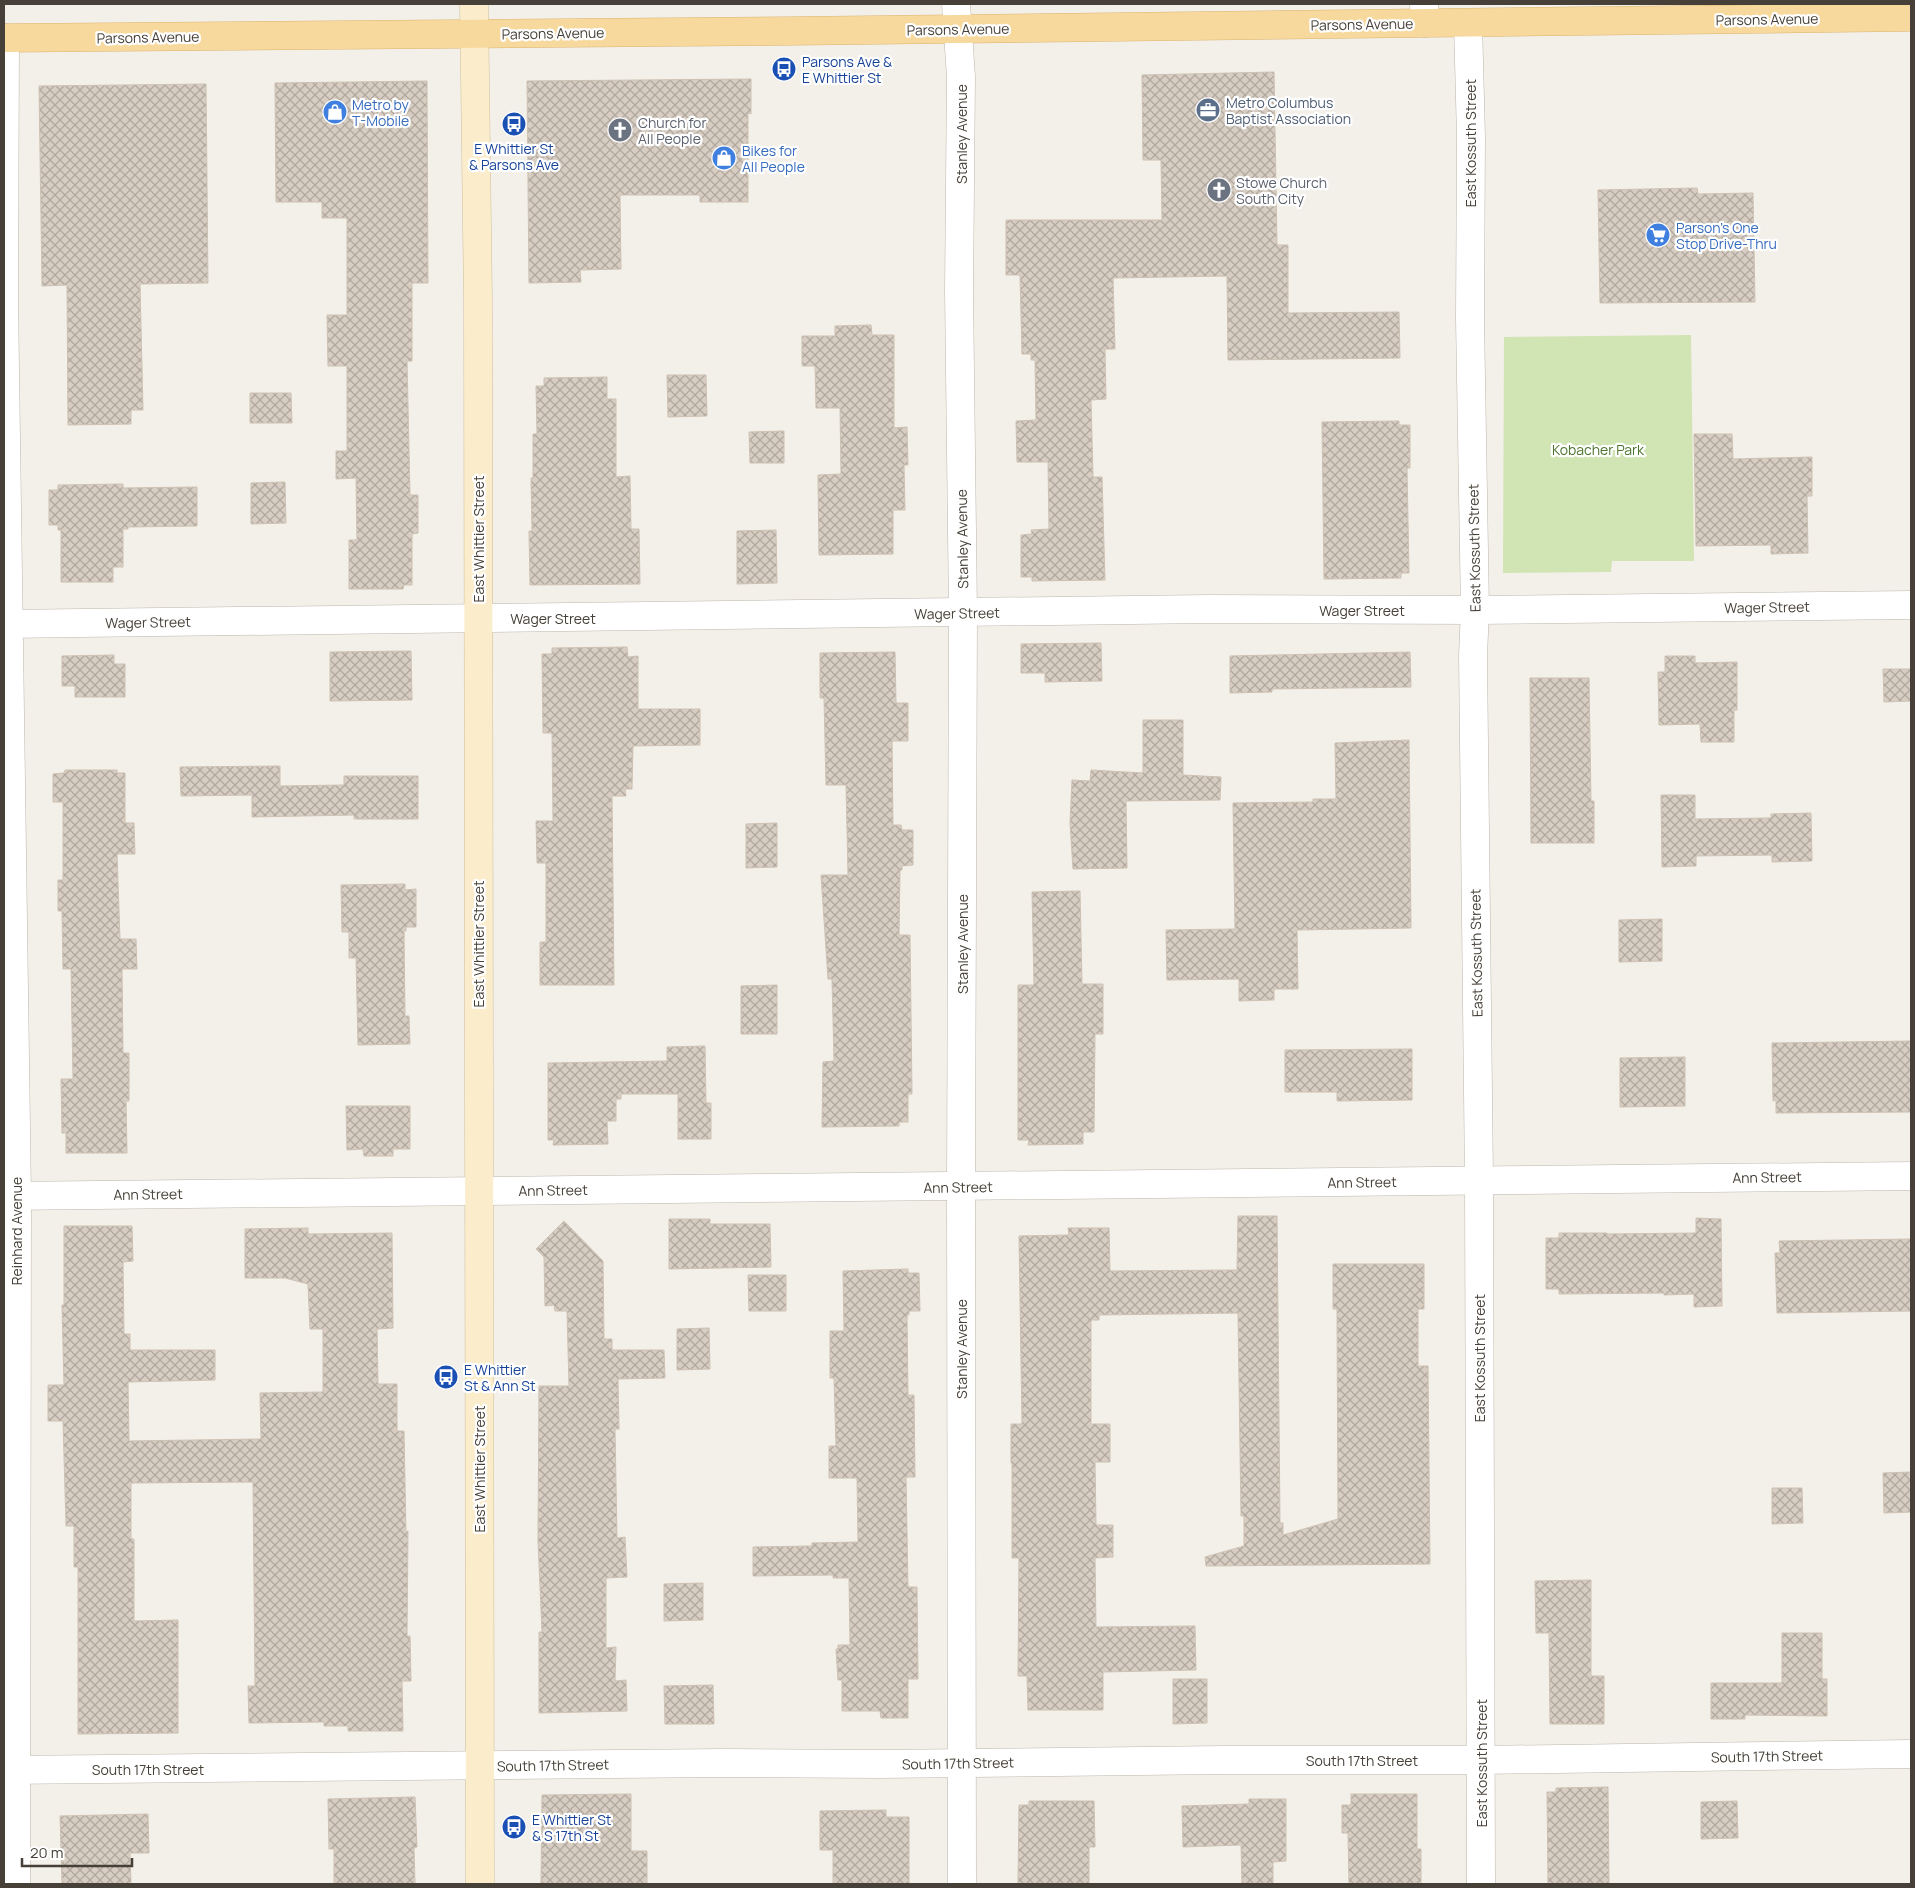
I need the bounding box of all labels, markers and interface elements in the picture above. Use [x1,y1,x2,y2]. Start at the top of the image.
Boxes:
street label: Parsons Avenue [1715,9,1819,29]
street label: Parsons Avenue [1310,14,1414,34]
street label: Parsons Avenue [906,19,1010,39]
street label: Parsons Avenue [501,23,605,43]
street label: Parsons Avenue [96,27,200,47]
place label: Parsons Ave & E Whittier St [802,52,892,87]
bus stop icon: Parsons Ave & E Whittier St [771,56,797,82]
street label: East Kossuth Street [1461,78,1480,207]
street label: Stanley Avenue [952,84,971,184]
place label: Metro Columbus Baptist Association [1226,93,1351,128]
place label: Metro by T-Mobile [352,95,409,130]
office icon: Metro Columbus Baptist Association [1195,97,1221,123]
shop icon: Metro by T-Mobile [322,99,348,125]
bus stop icon: E Whittier St & Parsons Ave [501,111,527,137]
place label: Church for All People [638,113,706,148]
church icon: Church for All People [607,117,633,143]
place label: E Whittier St & Parsons Ave [469,139,559,174]
place label: Bikes for All People [742,141,805,176]
shop icon: Bikes for All People [711,145,737,171]
place label: Stowe Church South City [1236,173,1327,208]
church icon: Stowe Church South City [1206,177,1232,203]
place label: Parson's One Stop Drive-Thru [1676,218,1777,253]
supermarket icon: Parson's One Stop Drive-Thru [1645,222,1671,248]
park label: Kobacher Park [1552,440,1645,459]
street label: East Whittier Street [469,475,488,603]
street label: East Kossuth Street [1463,483,1485,612]
street label: Stanley Avenue [952,489,972,589]
street label: Wager Street [1724,597,1810,617]
street label: Wager Street [1319,601,1405,620]
street label: Wager Street [914,603,1000,623]
street label: Wager Street [510,609,596,628]
street label: Wager Street [105,612,191,632]
street label: East Whittier Street [469,880,488,1008]
street label: East Kossuth Street [1465,888,1487,1017]
street label: Stanley Avenue [953,894,972,994]
street label: Ann Street [1732,1167,1802,1187]
street label: Ann Street [1327,1172,1397,1192]
street label: Reinhard Avenue [7,1177,26,1285]
street label: Ann Street [923,1177,993,1197]
street label: Ann Street [518,1180,588,1200]
street label: Ann Street [113,1184,183,1204]
street label: East Kossuth Street [1470,1293,1489,1422]
street label: Stanley Avenue [952,1299,971,1399]
place label: E Whittier St & Ann St [464,1360,536,1395]
bus stop icon: E Whittier St & Ann St [433,1364,459,1390]
street label: East Whittier Street [470,1405,489,1533]
street label: East Kossuth Street [1472,1698,1491,1827]
street label: South 17th Street [1711,1746,1824,1766]
street label: South 17th Street [1306,1751,1419,1770]
street label: South 17th Street [902,1753,1015,1773]
street label: South 17th Street [497,1755,610,1775]
street label: South 17th Street [92,1760,205,1779]
place label: E Whittier St & S 17th St [532,1810,612,1845]
bus stop icon: E Whittier St & S 17th St [501,1814,527,1840]
scale bar [22,1836,132,1868]
text: 20 m [30,1842,63,1863]

